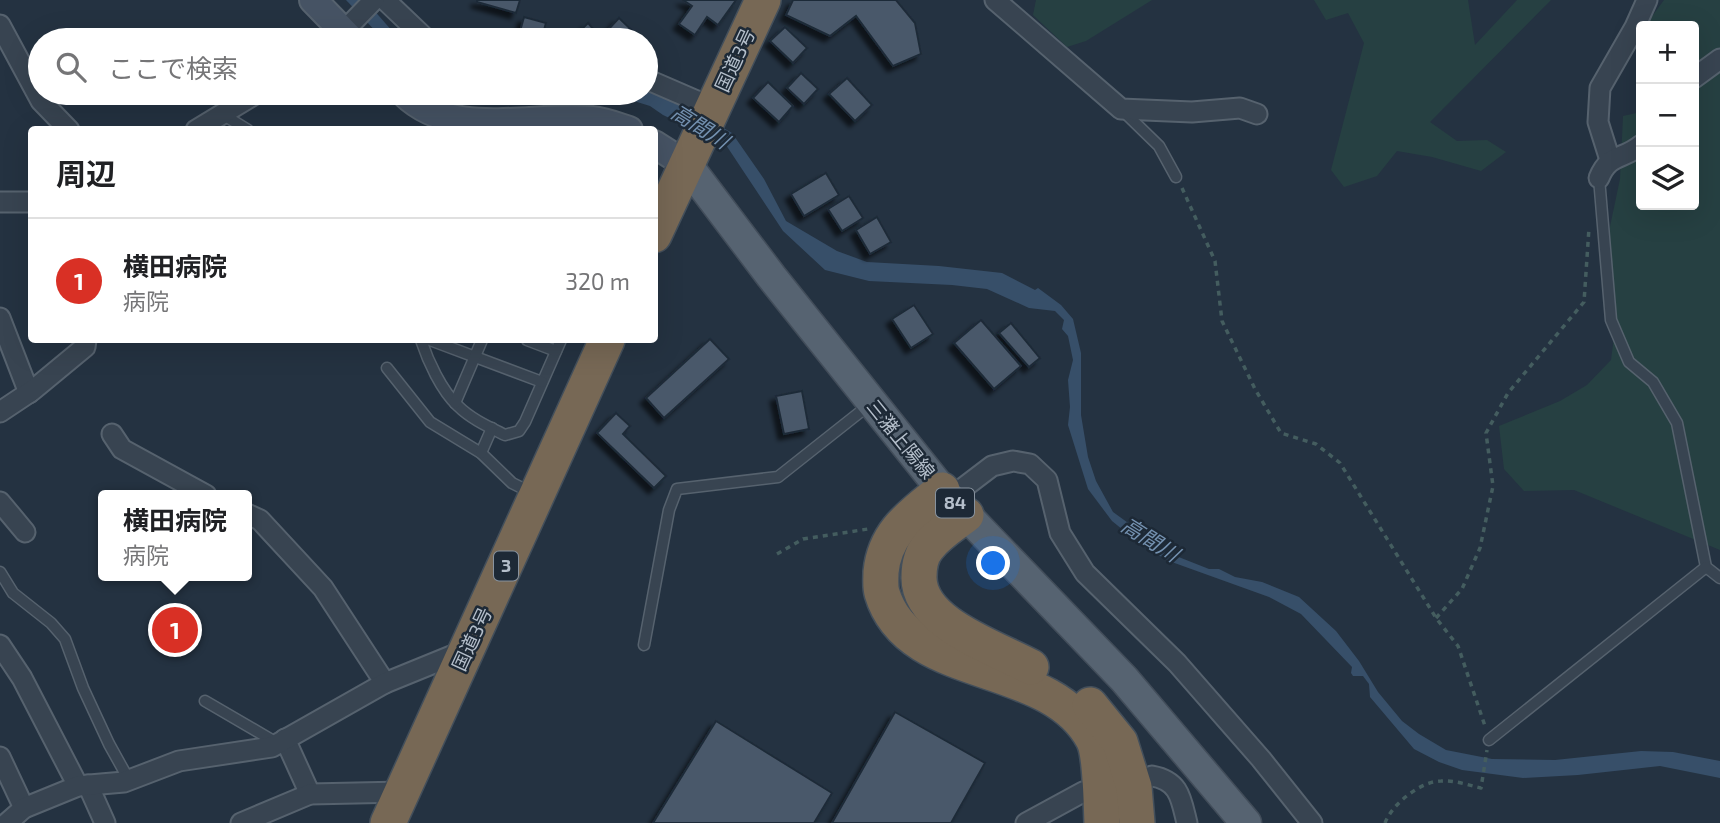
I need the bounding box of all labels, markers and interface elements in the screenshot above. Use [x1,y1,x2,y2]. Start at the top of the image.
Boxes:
map controls [1636,21,1699,210]
button: + [1636,21,1699,84]
street label: 国道3号 [710,24,759,95]
search box [28,28,658,105]
icon: search [52,48,90,86]
text: ここで検索 [108,52,238,83]
button: − [1636,84,1699,147]
water label: 高間川 [667,98,736,154]
button: layers [1636,147,1699,210]
text: 周辺 [56,155,116,191]
text: 横田病院 [123,250,227,281]
text: 1 [74,267,84,295]
text: 320 m [565,267,630,295]
text: 病院 [123,287,169,315]
street label: 三潴上陽線 [863,395,940,483]
road number: 84 [936,489,974,518]
popup [98,490,252,581]
text: 横田病院 [123,504,227,535]
water label: 高間川 [1117,511,1186,567]
text: 病院 [123,541,169,569]
your location [976,546,1010,580]
road number: 3 [494,552,518,580]
street label: 国道3号 [447,603,496,674]
pin: 1 [152,604,198,656]

